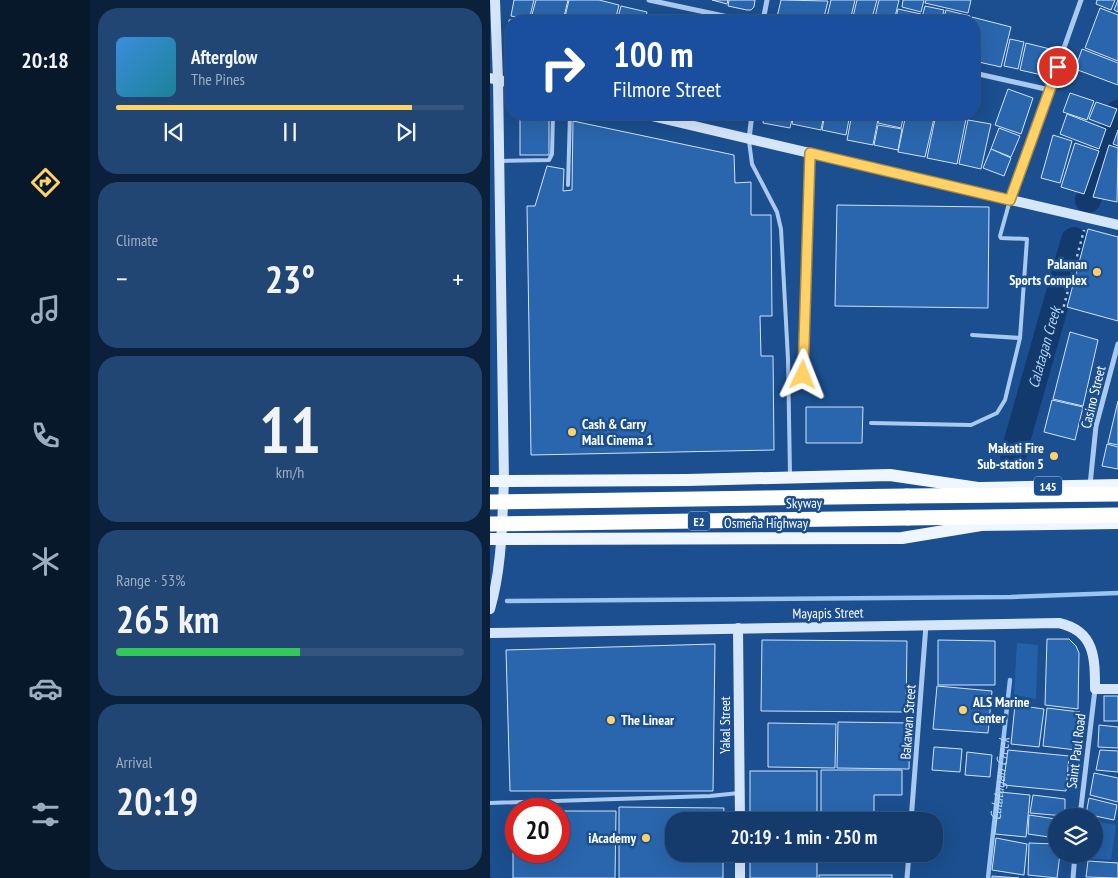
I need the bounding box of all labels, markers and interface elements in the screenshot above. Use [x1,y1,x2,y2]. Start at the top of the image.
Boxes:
text: 100 m [613,31,694,77]
icon: right [530,35,595,100]
text: Afterglow [191,45,257,69]
text: 20:18 [21,46,69,74]
pin [1037,46,1079,88]
icon: arrive [1044,53,1072,81]
text: The Pines [191,69,245,89]
text: Filmore Street [613,75,721,103]
icon: previous [160,118,188,146]
icon: pause [276,118,304,146]
icon: next [392,118,420,146]
icon: directions [28,165,63,200]
text: Climate [116,230,158,250]
text: 23° [265,254,315,303]
place label: Palanan Sports Complex [1009,255,1088,289]
text: − [116,260,128,297]
text: + [452,260,464,297]
marker: Palanan Sports Complex [1091,266,1103,278]
icon: music [28,292,63,327]
water label: Calatagan Creek [1023,302,1065,390]
position arrow [776,348,828,400]
street label: Casino Street [1077,364,1109,430]
text: 11 [259,387,321,471]
place label: Cash & Carry Mall Cinema 1 [582,415,653,449]
icon: phone [28,418,63,453]
marker: Cash & Carry Mall Cinema 1 [566,426,578,438]
place label: Makati Fire Sub-station 5 [977,439,1044,473]
marker: Makati Fire Sub-station 5 [1048,450,1060,462]
text: km/h [276,462,304,482]
road number: 145 [1034,476,1062,496]
street label: Skyway [786,494,823,512]
road number: E2 [688,512,710,530]
street label: Osmeña Highway [724,514,809,532]
icon: climate [28,544,63,579]
text: Range · 53% [116,570,185,590]
text: 265 km [116,594,219,643]
street label: Mayapis Street [792,603,864,623]
icon: car [28,671,63,706]
street label: Bakawan Street [896,684,920,760]
place label: ALS Marine Center [972,693,1030,727]
street label: Yakal Street [716,696,734,754]
marker: ALS Marine Center [957,704,969,716]
place label: The Linear [621,711,675,729]
street label: Saint Paul Road [1062,713,1090,789]
marker: The Linear [605,714,617,726]
water label: Calatagan Creek [985,734,1013,821]
text: Arrival [116,752,152,772]
text: 20:19 [116,776,198,825]
icon: filters [28,797,63,832]
speed limit sign: 20 [505,798,570,863]
map controls [1048,808,1103,863]
button: layers [1048,808,1103,863]
text: 20:19 · 1 min · 250 m [731,825,877,849]
place label: iAcademy [588,829,636,847]
marker: iAcademy [640,832,652,844]

